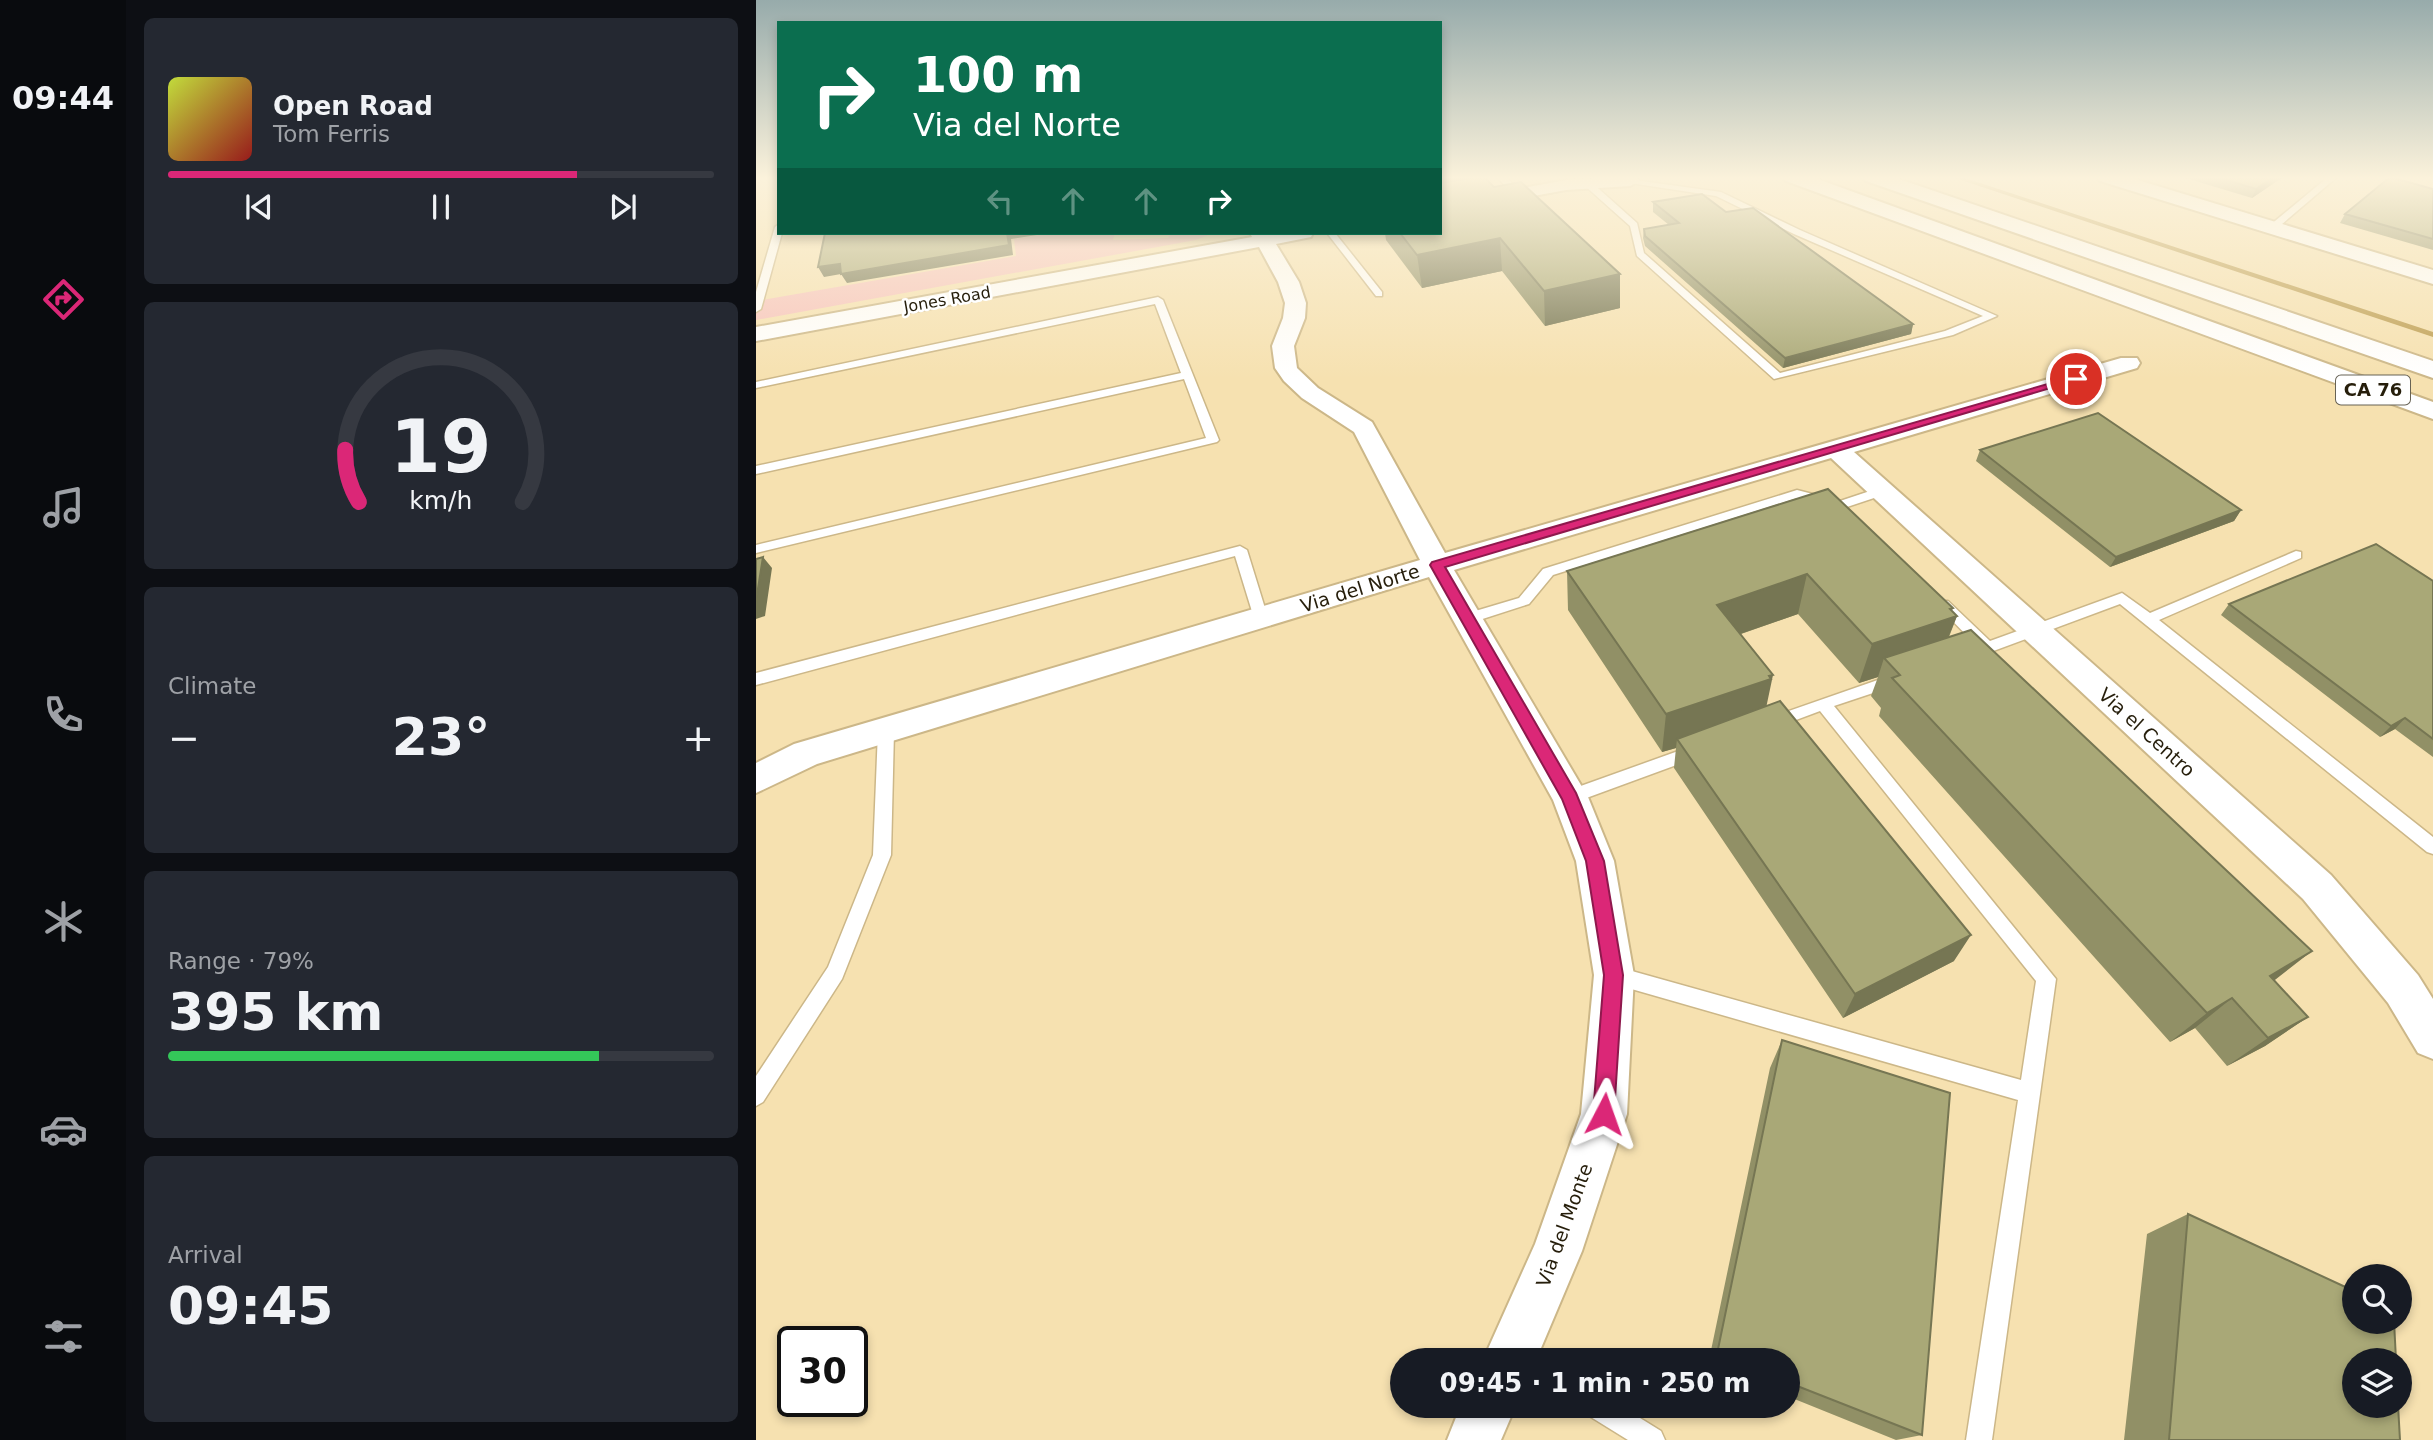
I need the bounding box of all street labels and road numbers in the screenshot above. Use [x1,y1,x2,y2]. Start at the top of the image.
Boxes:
street label: Jones Road [901,282,992,317]
road number: CA 76 [2336,376,2410,404]
street label: Via del Norte [1298,559,1422,617]
street label: Via el Centro [2094,683,2200,781]
street label: Via del Monte [1531,1160,1597,1290]

